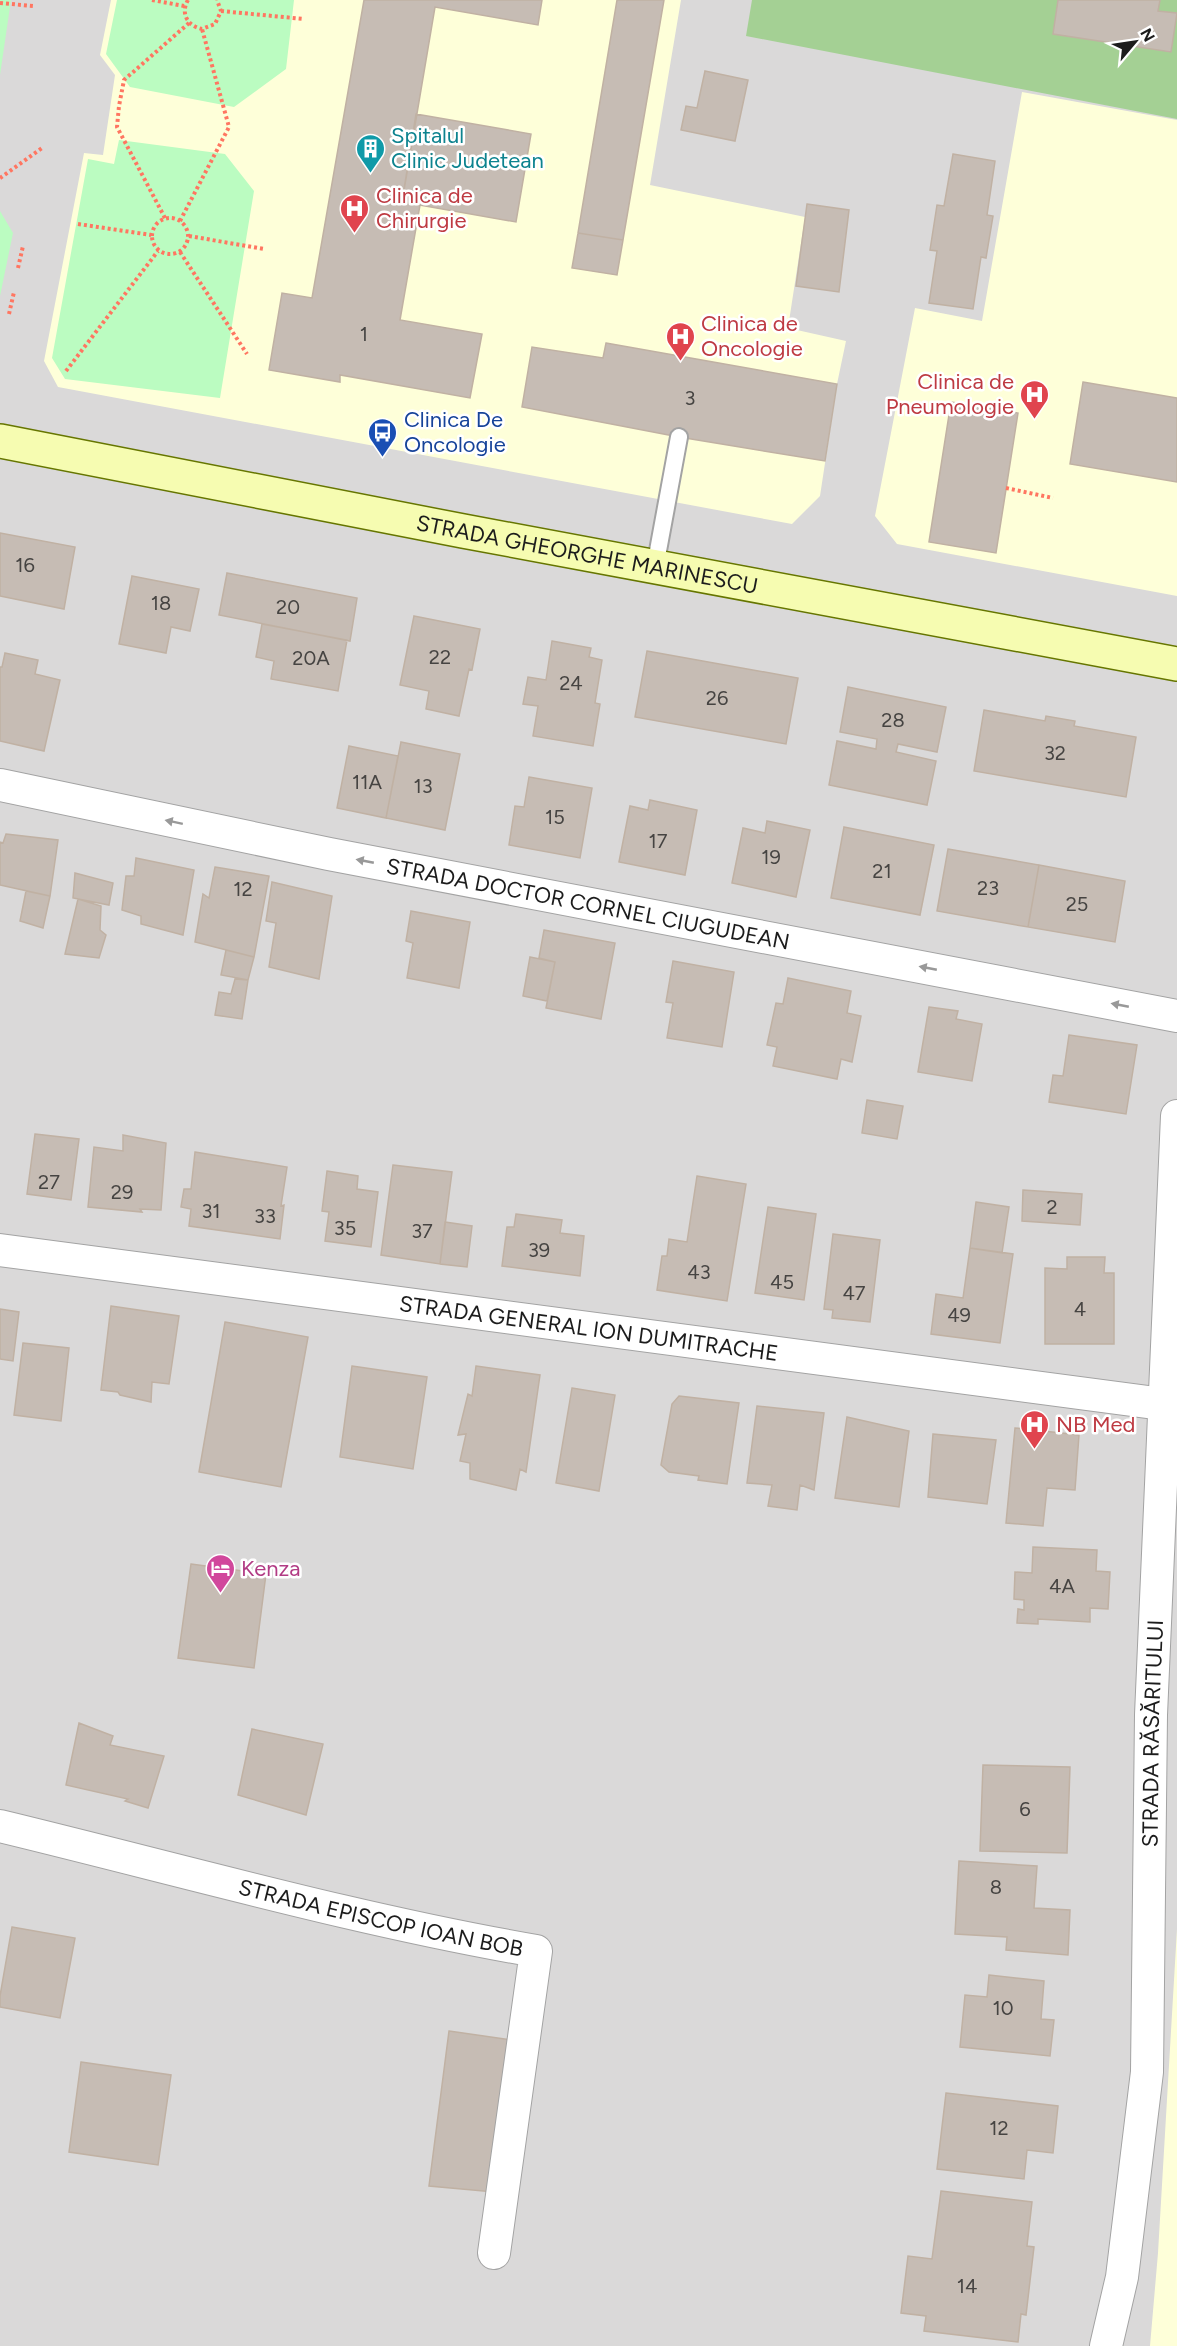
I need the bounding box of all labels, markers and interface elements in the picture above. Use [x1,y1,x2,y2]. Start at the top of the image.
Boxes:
north arrow [1105,12,1165,72]
text: N [1136,25,1159,45]
place label: Spitalul Clinic Judetean [391,122,544,174]
building icon: Spitalul Clinic Judetean [354,132,386,174]
place label: Clinica de Chirurgie [376,182,473,234]
hospital icon: Clinica de Chirurgie [339,192,371,234]
place label: Clinica de Oncologie [701,310,803,362]
hospital icon: Clinica de Oncologie [664,320,696,362]
house number: 1 [360,322,368,346]
place label: Clinica de Pneumologie [886,368,1014,420]
hospital icon: Clinica de Pneumologie [1019,378,1051,420]
house number: 3 [685,386,695,410]
place label: Clinica De Oncologie [404,406,506,458]
bus stop icon: Clinica De Oncologie [367,416,399,458]
street label: STRADA GHEORGHE MARINESCU [414,509,760,600]
house number: 16 [15,553,35,577]
house number: 18 [151,591,171,615]
house number: 20 [276,595,300,619]
house number: 22 [429,645,451,669]
house number: 20A [292,646,330,670]
house number: 24 [559,671,583,695]
house number: 26 [706,686,728,710]
house number: 28 [881,708,905,732]
house number: 32 [1044,741,1066,765]
house number: 11A [352,770,382,794]
house number: 13 [413,774,433,798]
house number: 15 [545,805,565,829]
one-way arrow [165,816,183,826]
house number: 17 [649,829,668,853]
house number: 19 [761,845,781,869]
street label: STRADA DOCTOR CORNEL CIUGUDEAN [384,852,792,956]
one-way arrow [355,856,374,865]
house number: 21 [872,859,892,883]
house number: 23 [977,876,999,900]
house number: 12 [233,877,253,901]
house number: 25 [1066,892,1088,916]
one-way arrow [918,963,937,972]
one-way arrow [1110,1000,1129,1009]
house number: 27 [38,1170,60,1194]
house number: 29 [111,1180,133,1204]
house number: 2 [1046,1195,1058,1219]
house number: 31 [201,1199,221,1223]
house number: 33 [254,1204,276,1228]
house number: 35 [334,1216,356,1240]
house number: 37 [411,1219,433,1243]
house number: 39 [528,1238,550,1262]
house number: 43 [687,1260,711,1284]
house number: 45 [770,1270,794,1294]
house number: 47 [842,1281,866,1305]
street label: STRADA GENERAL ION DUMITRACHE [398,1290,780,1367]
house number: 4 [1074,1297,1086,1321]
house number: 49 [947,1303,971,1327]
hospital icon: NB Med [1019,1408,1051,1450]
place label: NB Med [1056,1411,1135,1438]
hotel icon: Kenza [204,1552,236,1594]
place label: Kenza [241,1555,301,1582]
house number: 4A [1049,1574,1075,1598]
street label: STRADA RĂSĂRITULUI [1137,1619,1169,1847]
house number: 6 [1019,1797,1031,1821]
street label: STRADA EPISCOP IOAN BOB [236,1873,525,1963]
house number: 8 [990,1875,1002,1899]
house number: 10 [992,1996,1014,2020]
house number: 12 [989,2116,1009,2140]
house number: 14 [957,2274,977,2298]

